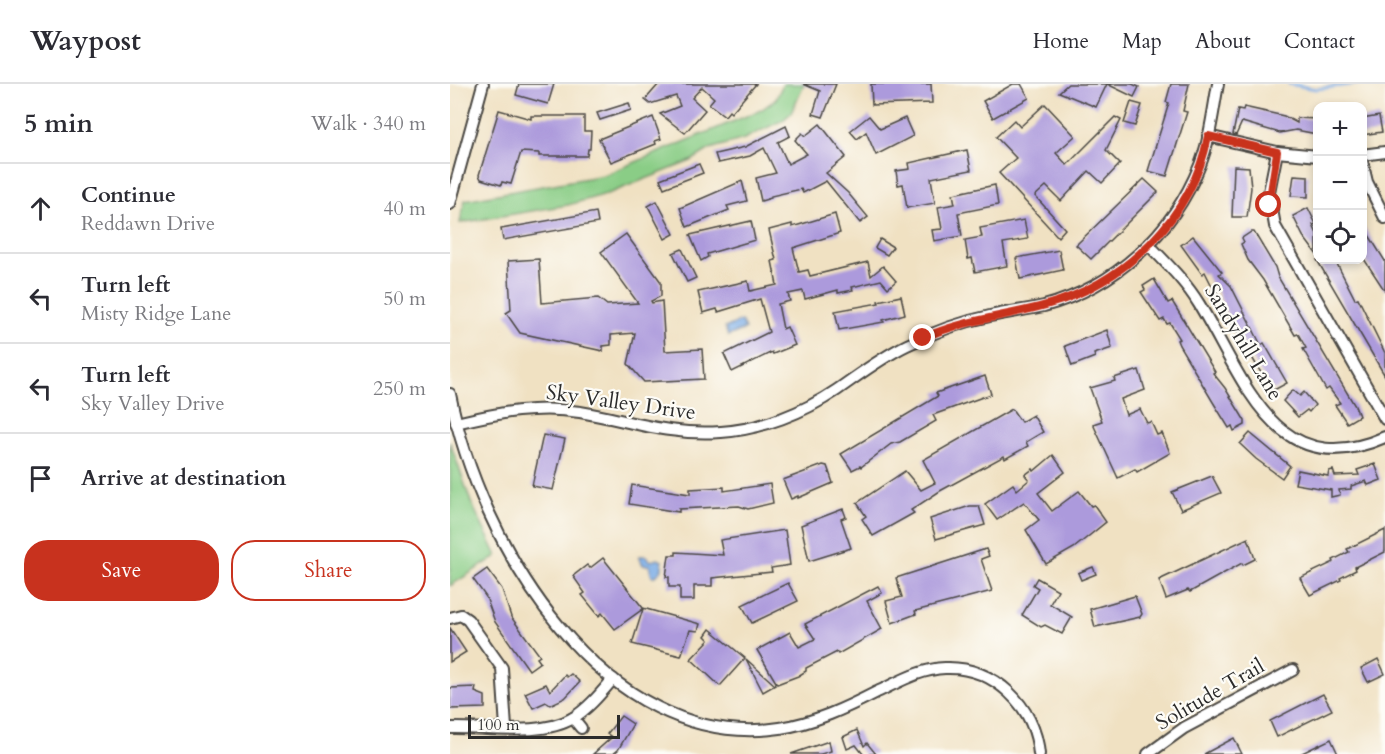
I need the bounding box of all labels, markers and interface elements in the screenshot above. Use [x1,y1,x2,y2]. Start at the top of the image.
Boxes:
text: Waypost [30,22,141,60]
text: Home [1033,27,1089,56]
text: Map [1122,27,1162,56]
text: About [1195,27,1251,56]
text: Contact [1284,27,1355,56]
map controls [1313,102,1367,264]
button: + [1313,102,1367,156]
text: 5 min [24,106,93,141]
text: Walk · 340 m [311,110,426,137]
button: − [1313,156,1367,210]
text: Continue [81,180,176,210]
route start [1255,191,1281,217]
icon: ahead [24,192,57,225]
text: 40 m [383,195,426,222]
text: Reddawn Drive [81,210,215,237]
button: locate [1313,210,1367,264]
text: Turn left [81,270,170,300]
street label: Sandyhill Lane [1197,279,1290,406]
icon: left [24,282,57,315]
text: 50 m [383,285,426,312]
text: Misty Ridge Lane [81,300,231,327]
route end [909,324,935,350]
text: Turn left [81,360,170,390]
icon: left [24,372,57,405]
text: 250 m [373,375,426,402]
street label: Sky Valley Drive [544,378,698,427]
text: Sky Valley Drive [81,390,225,417]
icon: arrive [24,462,57,495]
text: Arrive at destination [81,463,286,493]
button: Save [24,540,219,601]
button: Share [231,540,426,601]
street label: Solitude Trail [1151,652,1270,737]
scale bar [468,712,620,740]
text: 100 m [477,714,519,736]

